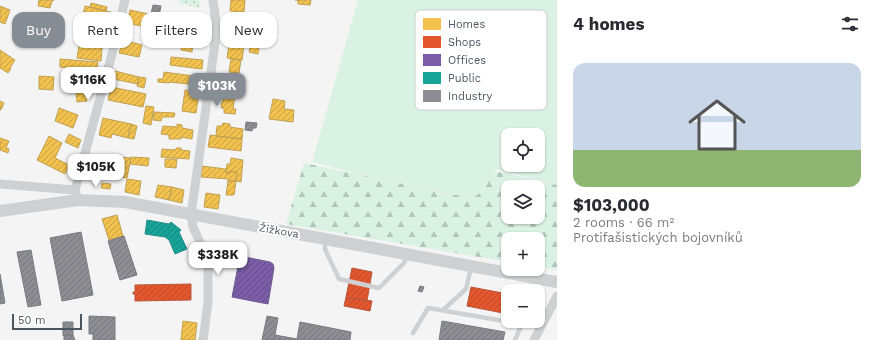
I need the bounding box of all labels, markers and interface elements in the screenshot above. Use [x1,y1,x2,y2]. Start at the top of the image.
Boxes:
legend [415,10,547,110]
chip: Buy [12,12,65,48]
chip: Rent [73,12,133,48]
chip: Filters [141,12,212,48]
chip: New [220,12,277,48]
icon: filters [839,13,861,35]
text: 4 homes [573,14,644,34]
text: Homes [448,18,485,31]
text: Shops [448,36,481,49]
text: Offices [448,54,486,67]
pin: $116K [60,67,116,101]
text: $116K [70,72,106,87]
text: Public [448,72,481,85]
pin: $103K [189,73,245,107]
text: $103K [198,78,236,93]
icon: home [681,89,753,161]
text: Industry [448,90,493,103]
map controls [501,128,545,328]
button: locate [501,128,545,172]
pin: $105K [68,154,124,188]
text: $105K [77,159,115,174]
button: layers [501,180,545,224]
text: $103,000 [573,195,650,215]
text: 2 rooms · 66 m² [573,215,674,230]
street label: Žižkova [258,220,300,241]
text: Protifašistických bojovníků [573,230,743,245]
button: + [501,232,545,276]
pin: $338K [190,242,246,276]
text: $338K [198,247,238,262]
button: − [501,284,545,328]
scale bar [12,312,82,331]
text: 50 m [18,314,45,327]

